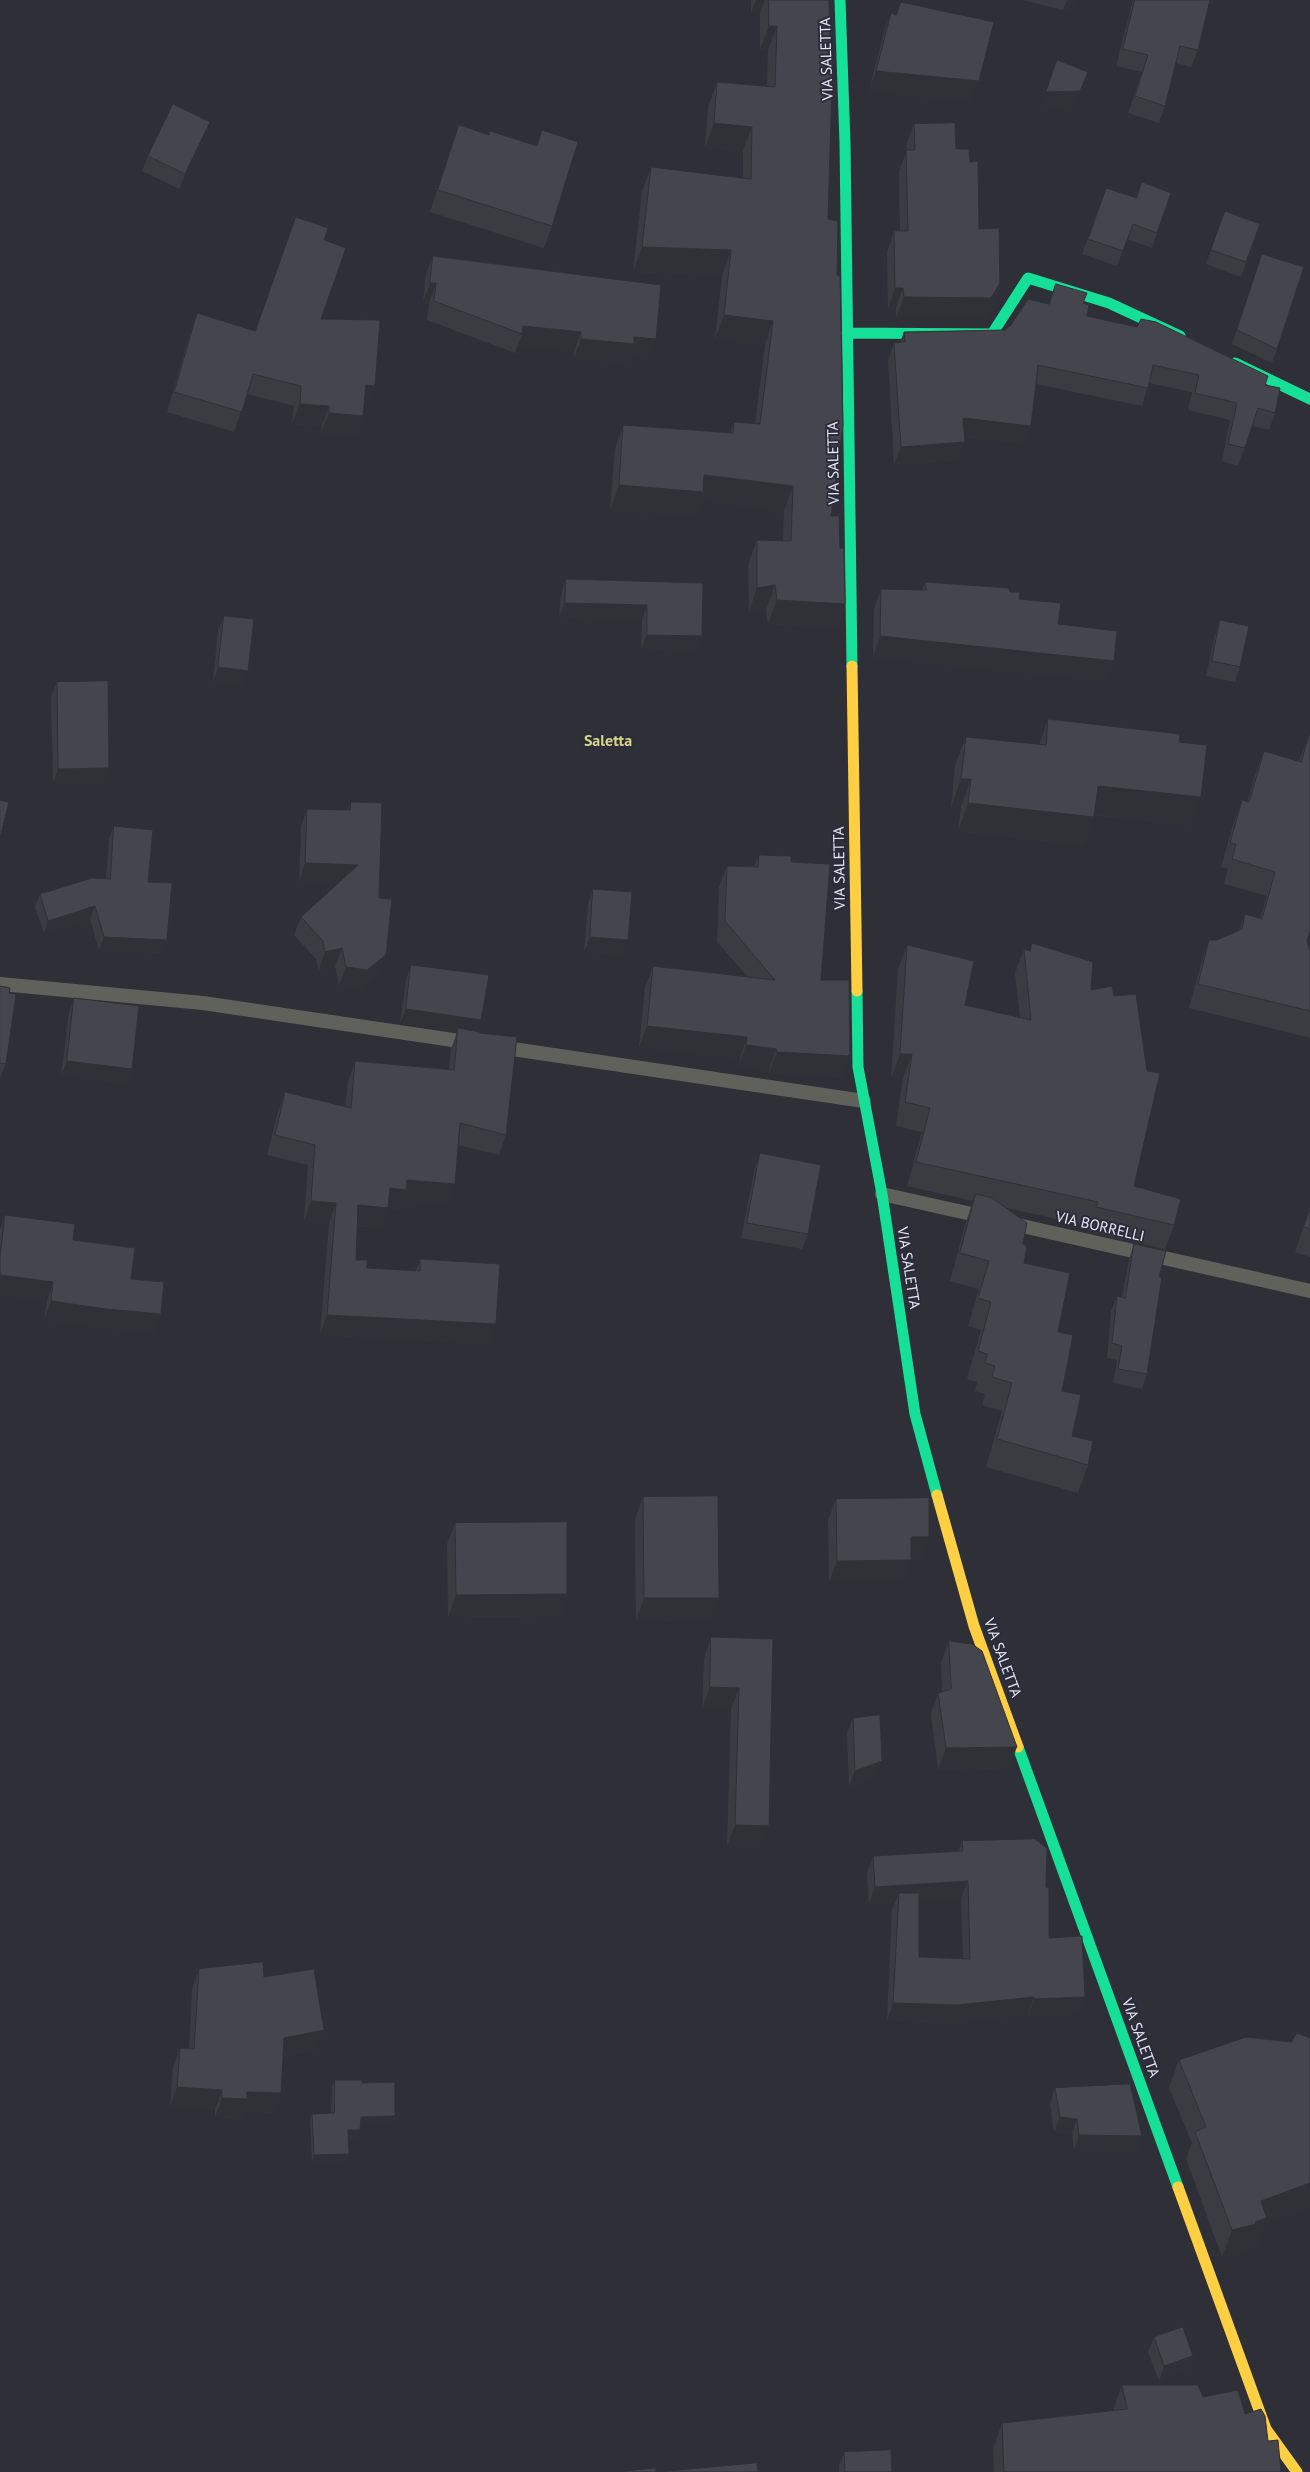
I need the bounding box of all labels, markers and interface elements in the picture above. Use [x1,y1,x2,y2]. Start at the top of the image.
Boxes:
street label: VIA SALETTA [817,17,837,101]
street label: VIA SALETTA [824,421,844,505]
district label: Saletta [584,731,632,751]
street label: VIA SALETTA [830,826,850,910]
street label: VIA BORRELLI [1054,1208,1146,1246]
street label: VIA SALETTA [893,1226,923,1310]
street label: VIA SALETTA [979,1616,1025,1700]
street label: VIA SALETTA [1117,1996,1163,2080]

